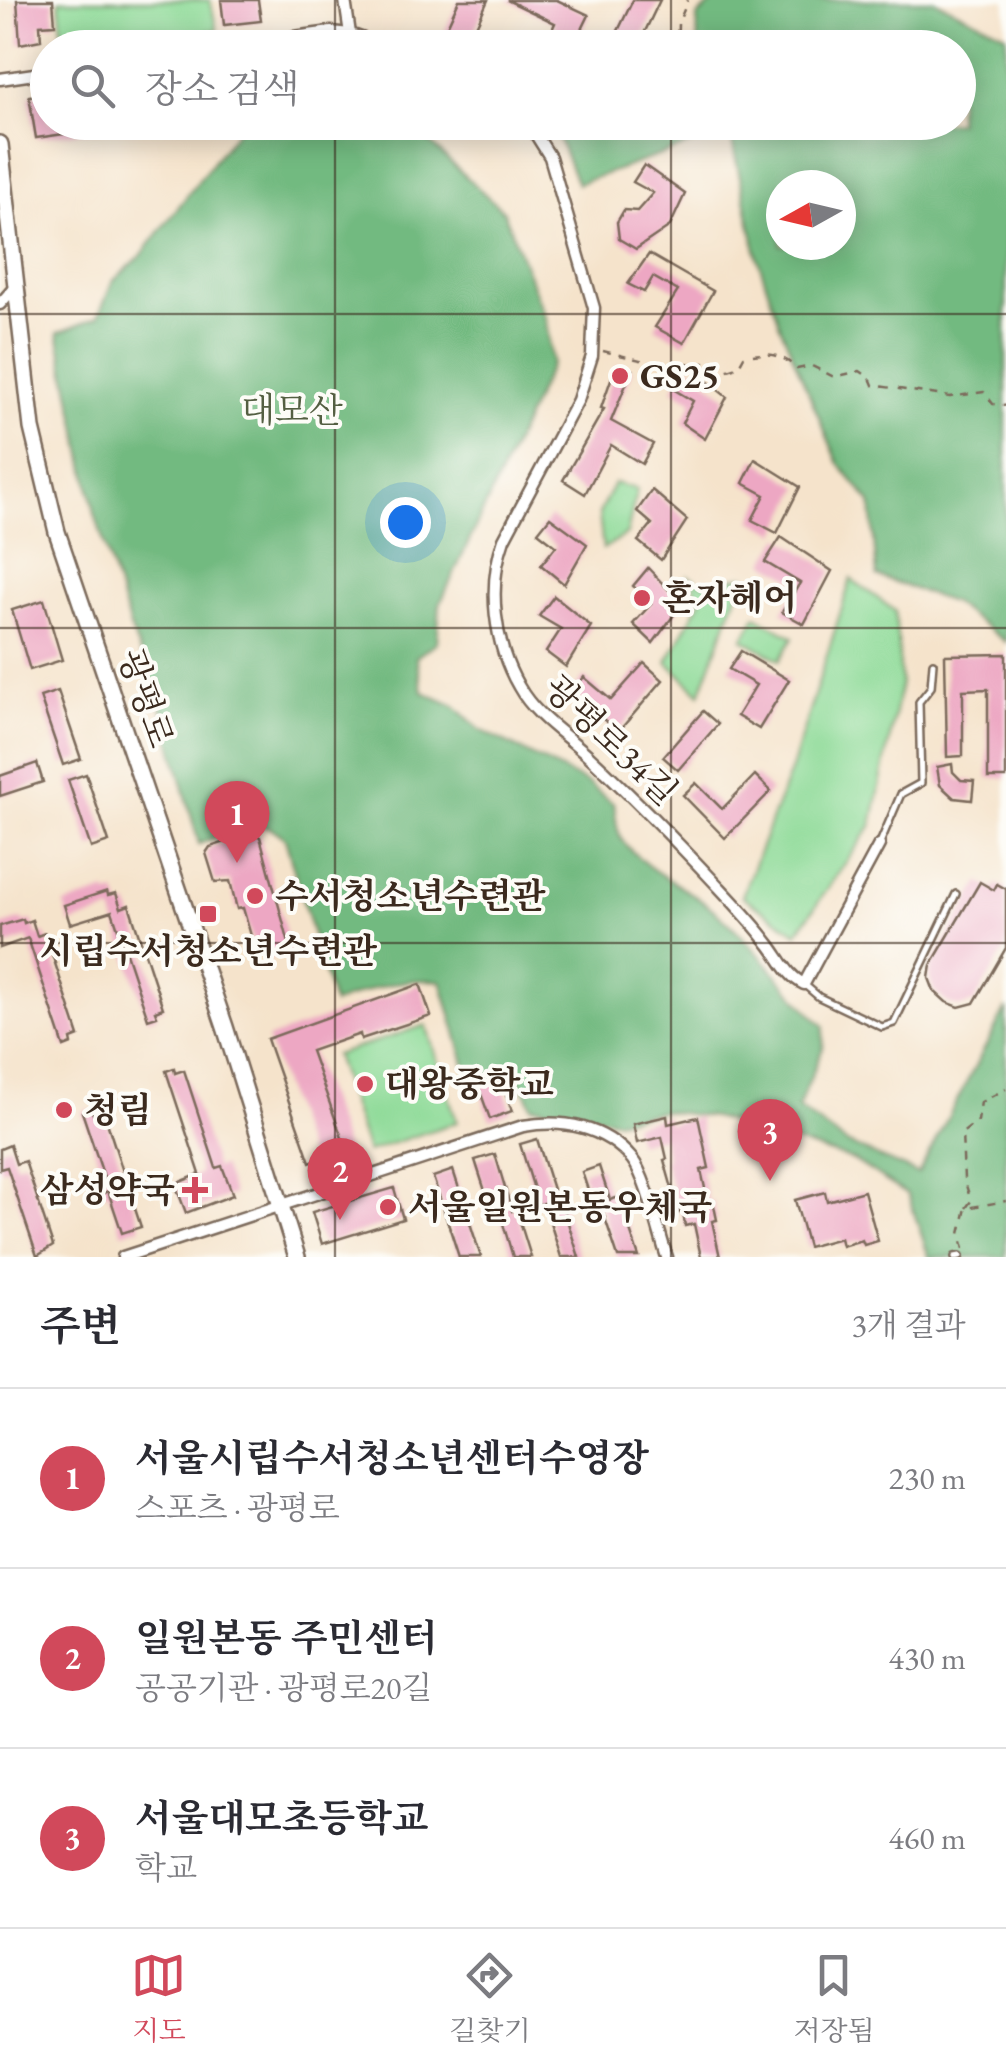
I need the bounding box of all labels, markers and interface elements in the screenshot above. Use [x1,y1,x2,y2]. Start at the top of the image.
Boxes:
search box [30,30,976,140]
icon: search [65,58,120,113]
text: 장소 검색 [145,64,299,113]
north arrow [766,170,856,260]
place label: GS25 [640,353,720,398]
marker: GS25 [609,365,631,387]
park label: 대모산 [241,387,343,432]
your location [380,497,431,548]
place label: 혼자헤어 [662,575,797,620]
marker: 혼자헤어 [631,587,653,609]
street label: 광평로 [109,643,184,753]
street label: 광평로34길 [535,665,688,814]
pin: 1 [204,780,270,863]
place label: 수서청소년수련관 [275,873,546,918]
marker: 수서청소년수련관 [244,885,266,907]
marker: 시립수서청소년수련관 [197,903,219,925]
place label: 시립수서청소년수련관 [39,928,377,973]
place label: 대왕중학교 [385,1061,554,1106]
marker: 대왕중학교 [354,1073,376,1095]
place label: 청림 [84,1087,152,1132]
pin: 3 [738,1098,802,1181]
marker: 청림 [53,1099,75,1121]
pin: 2 [308,1138,372,1220]
place label: 삼성약국 [40,1167,175,1212]
marker: 삼성약국 [184,1179,206,1201]
place label: 서울일원본동우체국 [408,1184,712,1229]
marker: 서울일원본동우체국 [377,1196,399,1218]
text: 주변 [40,1298,121,1353]
text: 3개 결과 [852,1304,966,1346]
text: 서울시립수서청소년센터수영장 [135,1433,649,1482]
text: 1 [64,1457,81,1499]
text: 230 m [889,1457,966,1499]
text: 스포츠 · 광평로 [135,1487,340,1529]
text: 일원본동 주민센터 [135,1613,438,1662]
text: 2 [64,1637,81,1679]
text: 430 m [889,1637,966,1679]
text: 공공기관 · 광평로20길 [135,1667,432,1709]
text: 서울대모초등학교 [135,1793,429,1842]
text: 3 [64,1817,81,1859]
text: 460 m [889,1817,966,1859]
text: 학교 [135,1847,197,1889]
tab: 지도 [131,1948,186,2048]
tab: 길찾기 [449,1948,530,2048]
tab: 저장됨 [793,1948,875,2048]

